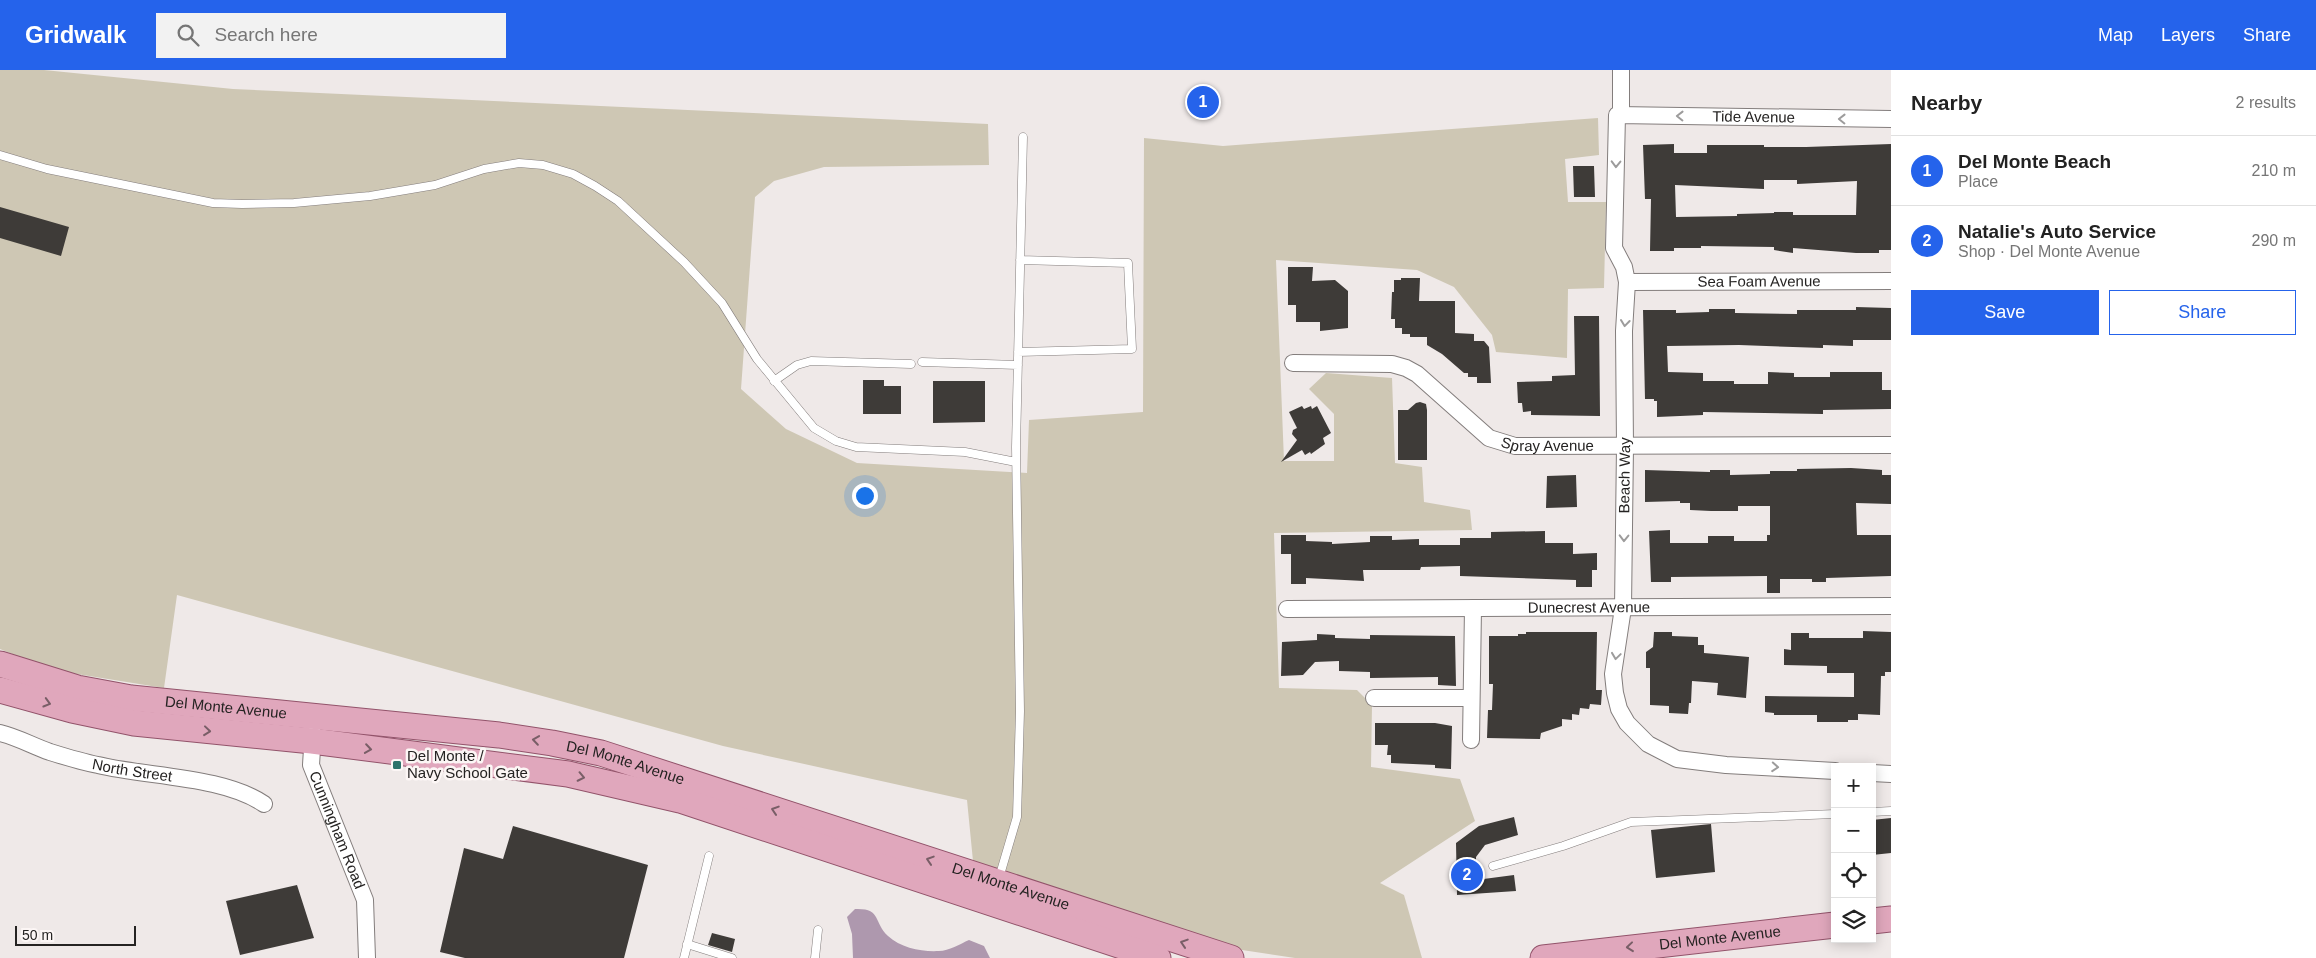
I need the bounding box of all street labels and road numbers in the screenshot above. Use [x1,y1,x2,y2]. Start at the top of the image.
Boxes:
street label: Tide Avenue [1712,107,1795,126]
street label: Sea Foam Avenue [1697,272,1821,290]
street label: Spray Avenue [1499,433,1594,455]
street label: Beach Way [1615,437,1633,514]
street label: Dunecrest Avenue [1528,598,1650,616]
street label: Del Monte Avenue [164,692,288,722]
street label: Del Monte Avenue [565,737,687,788]
street label: North Street [91,755,174,785]
street label: Cunningham Road [306,768,369,891]
street label: Del Monte Avenue [950,859,1072,913]
street label: Del Monte Avenue [1658,922,1782,953]

